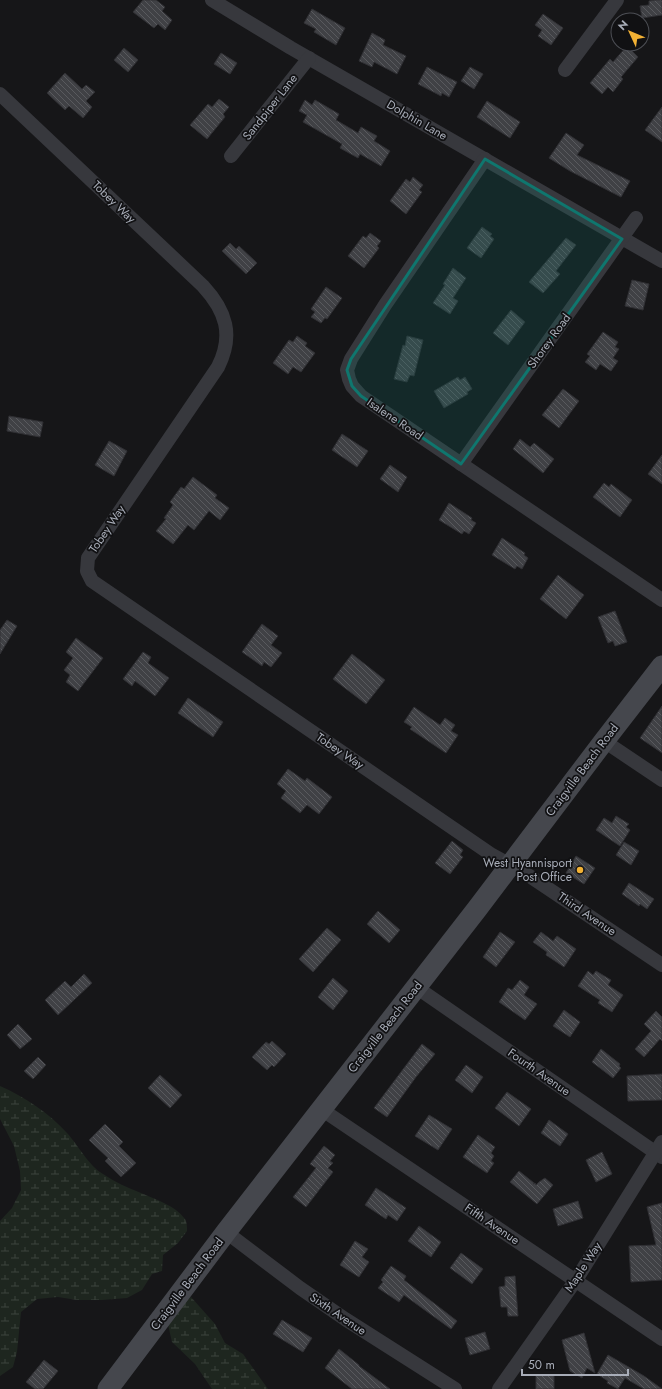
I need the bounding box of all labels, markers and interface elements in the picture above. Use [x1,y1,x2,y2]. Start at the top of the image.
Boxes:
north arrow [610,12,650,52]
text: N [614,16,632,34]
street label: Sandpiper Lane [238,70,302,144]
street label: Dolphin Lane [383,95,451,145]
street label: Tobey Way [88,177,140,228]
street label: Shorey Road [523,310,575,372]
street label: Isalene Road [363,394,427,444]
street label: Tobey Way [84,501,130,557]
street label: Craigville Beach Road [541,720,623,820]
street label: Tobey Way [312,728,368,774]
place label: West Hyannisport Post Office [483,854,572,886]
marker: West Hyannisport Post Office [575,865,585,875]
street label: Third Avenue [554,888,620,940]
street label: Craigville Beach Road [343,977,427,1077]
street label: Fourth Avenue [504,1044,574,1100]
street label: Fifth Avenue [461,1199,523,1249]
street label: Craigville Beach Road [146,1234,228,1334]
street label: Maple Way [560,1238,606,1296]
street label: Sixth Avenue [306,1288,370,1340]
scale bar [522,1351,628,1377]
text: 50 m [528,1356,555,1374]

